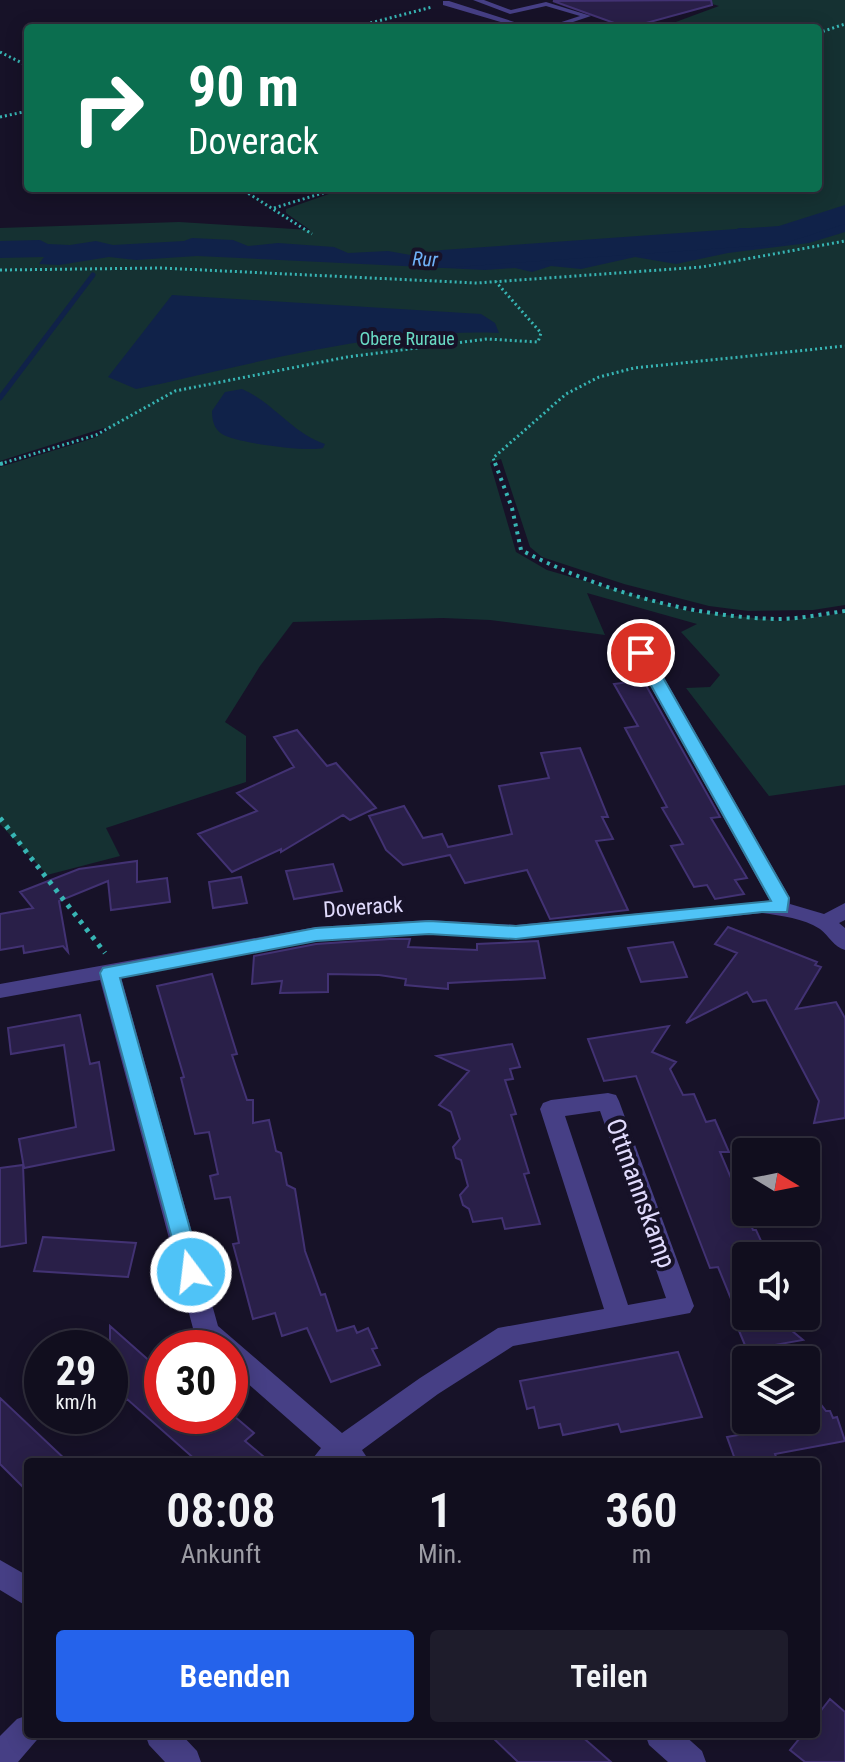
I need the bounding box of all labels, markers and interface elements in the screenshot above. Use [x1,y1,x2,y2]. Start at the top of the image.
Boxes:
text: 90 m [188,54,299,120]
icon: right [56,56,160,160]
text: Doverack [188,121,319,163]
water label: Rur [412,247,439,271]
park label: Obere Ruraue [359,328,455,349]
pin [607,619,675,687]
icon: arrive [619,631,663,675]
street label: Doverack [322,892,404,922]
street label: Ottmannskamp [600,1114,682,1272]
north arrow [732,1138,820,1226]
map controls [732,1138,820,1434]
position arrow [149,1230,233,1314]
button: sound [732,1242,820,1330]
speed limit sign: 30 [144,1330,248,1434]
button: layers [732,1346,820,1434]
text: 29 [56,1348,96,1395]
text: km/h [55,1390,97,1414]
text: 08:08 [166,1482,276,1539]
text: 1 [428,1482,452,1539]
text: 360 [605,1482,678,1539]
text: Ankunft [181,1539,261,1569]
text: Min. [418,1539,463,1569]
text: m [632,1539,651,1569]
button: Beenden [56,1630,414,1722]
button: Teilen [430,1630,788,1722]

